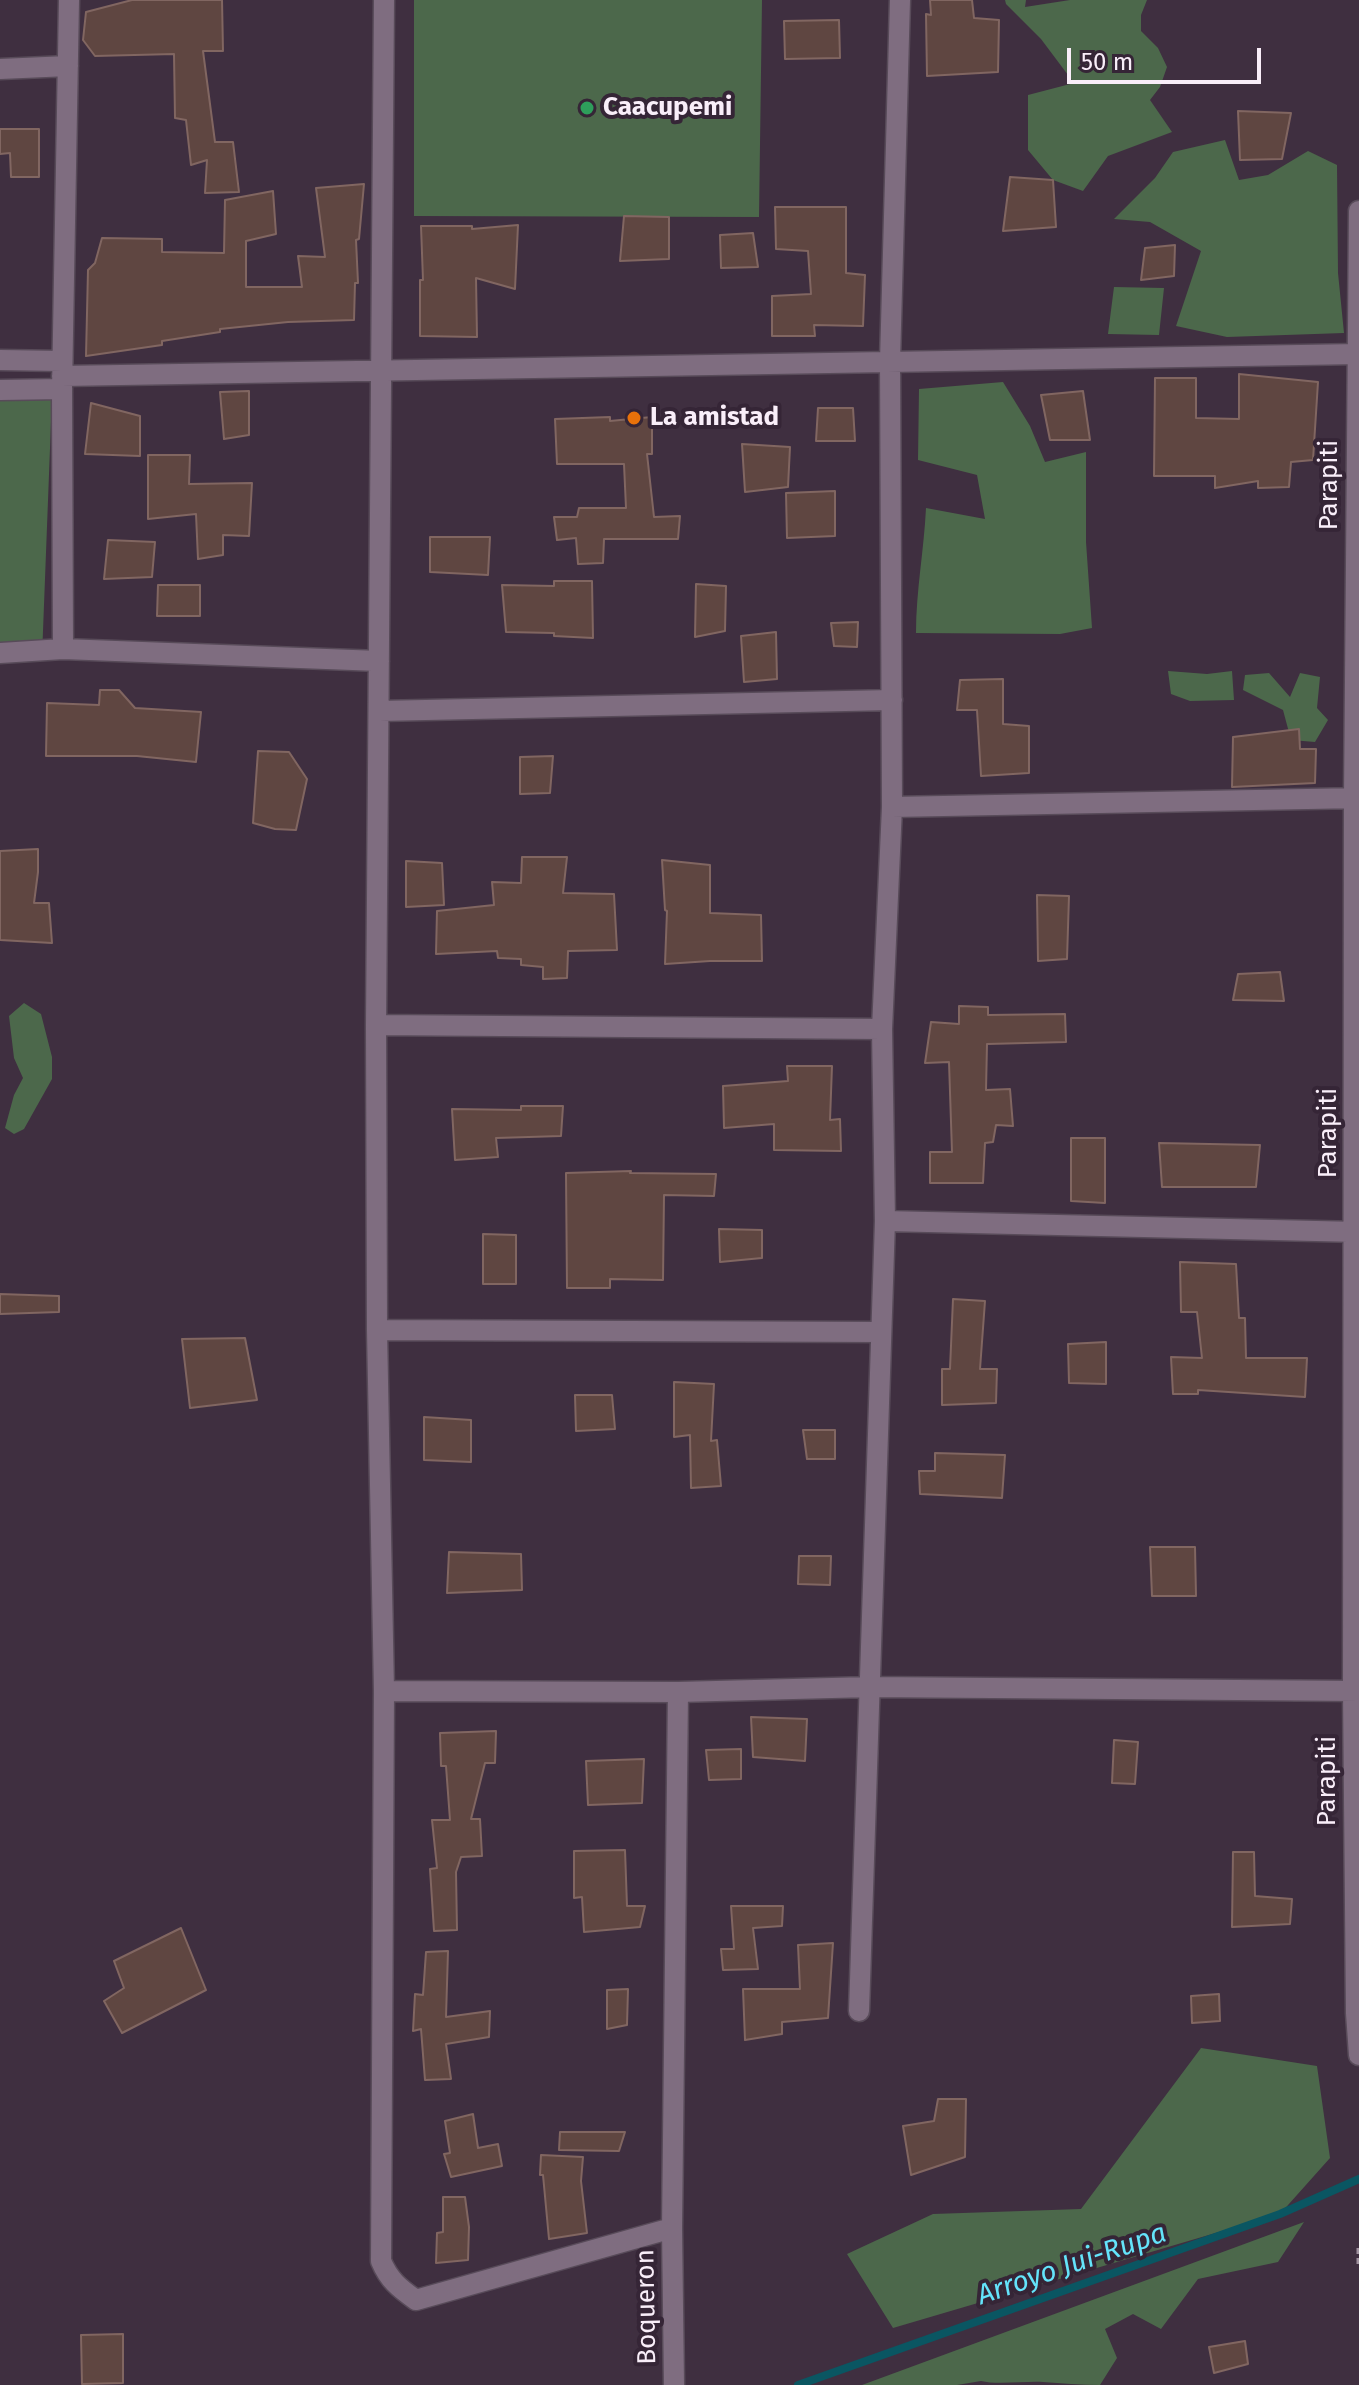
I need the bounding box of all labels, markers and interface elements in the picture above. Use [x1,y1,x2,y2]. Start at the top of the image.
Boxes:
scale bar [1071,32,1265,82]
text: 50 m [1081,48,1133,76]
place label: Caacupemi [603,92,732,124]
marker: Caacupemi [578,99,596,117]
place label: La amistad [650,402,779,434]
marker: La amistad [625,409,643,427]
street label: Parapiti [1314,440,1346,530]
street label: Parapiti [1313,1088,1345,1178]
street label: Parapiti [1312,1736,1344,1826]
water label: Arroyo Jui-Rupa [973,2217,1171,2313]
street label: Boqueron [630,2249,664,2365]

